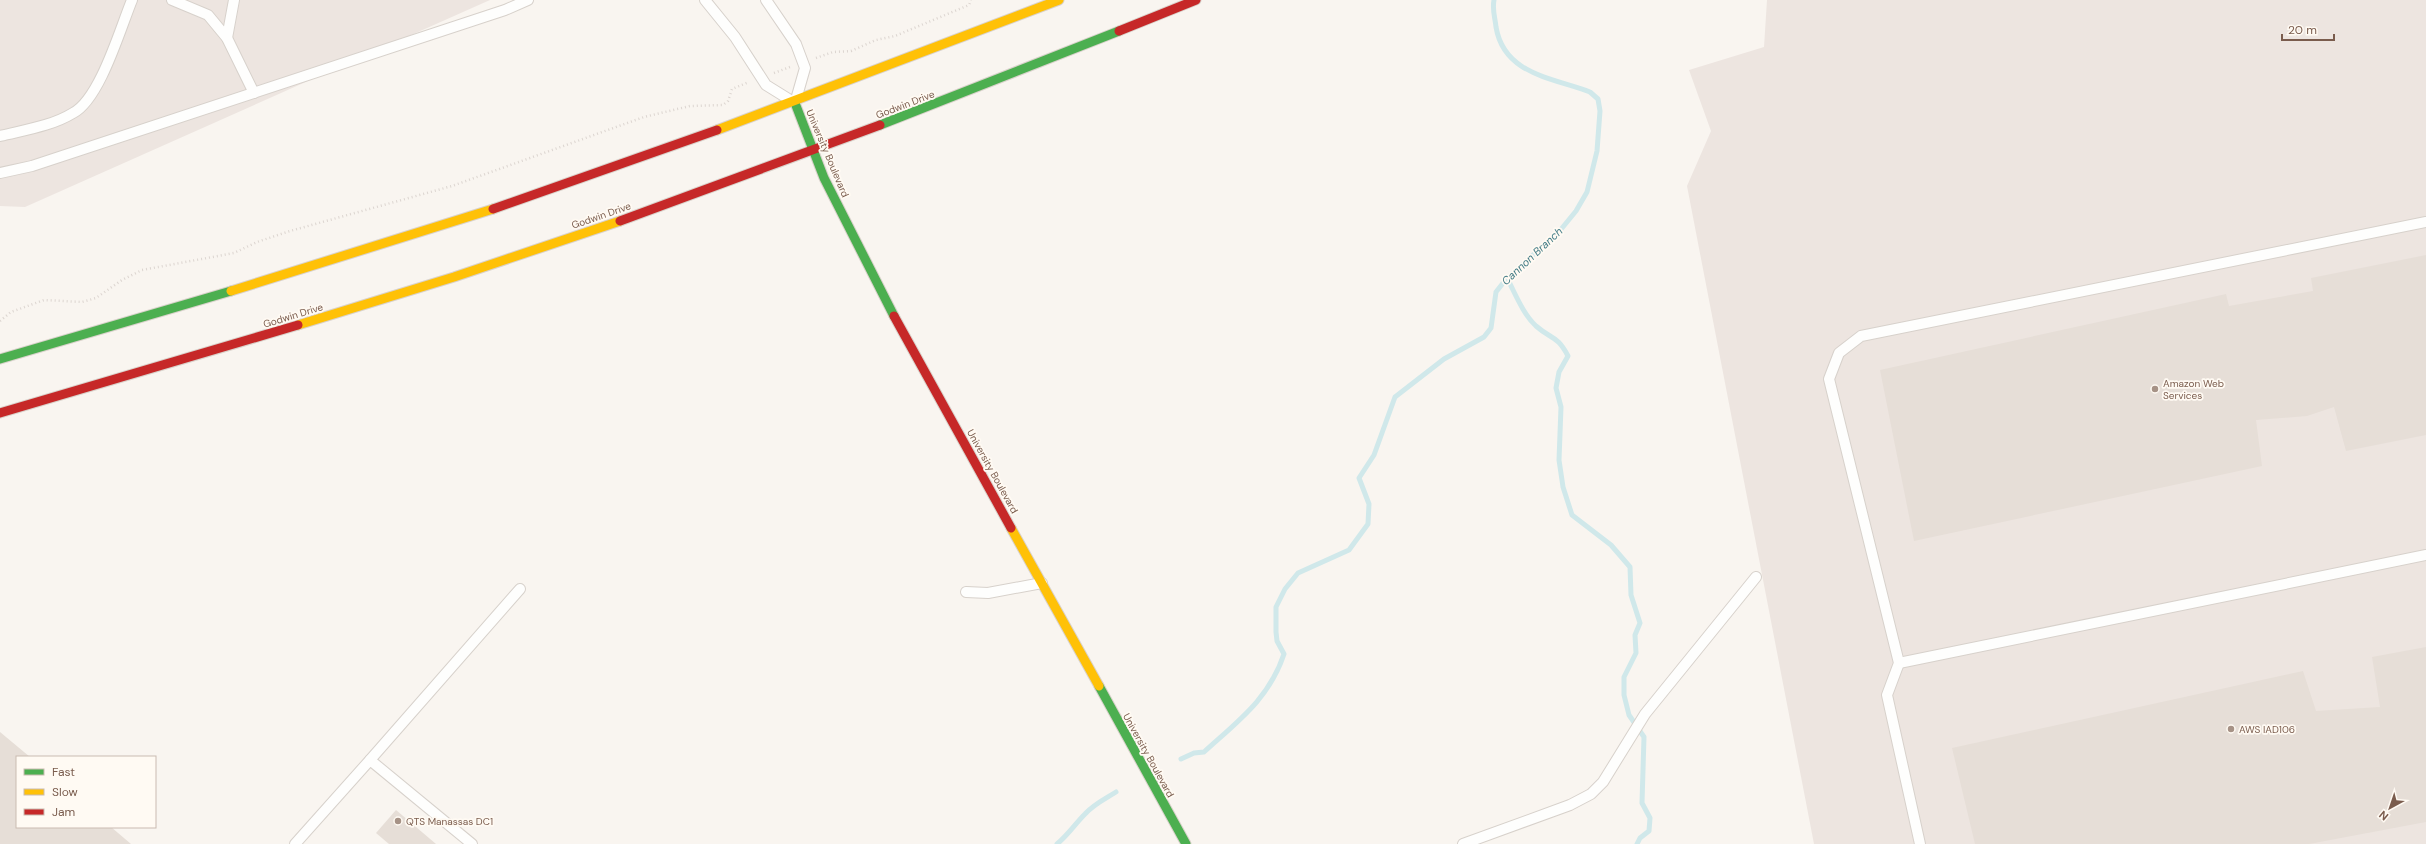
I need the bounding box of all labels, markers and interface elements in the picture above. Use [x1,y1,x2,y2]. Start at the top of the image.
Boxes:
scale bar [2282,16,2334,42]
text: 20 m [2288,22,2317,38]
street label: Godwin Drive [874,87,937,122]
street label: University Boulevard [803,107,852,199]
street label: Godwin Drive [570,199,633,232]
water label: Cannon Branch [1499,224,1565,288]
street label: Godwin Drive [262,300,325,331]
place label: Amazon Web Services [2163,377,2224,402]
marker: Amazon Web Services [2150,384,2160,394]
street label: University Boulevard [964,427,1021,516]
street label: University Boulevard [1120,711,1177,800]
place label: AWS IAD106 [2239,723,2295,736]
marker: AWS IAD106 [2226,724,2236,734]
legend [16,756,156,828]
text: Fast [52,764,75,780]
text: Slow [52,784,78,800]
north arrow [2370,788,2410,828]
text: Jam [52,804,75,820]
text: N [2376,808,2391,824]
place label: QTS Manassas DC1 [406,815,493,828]
marker: QTS Manassas DC1 [393,816,403,826]

